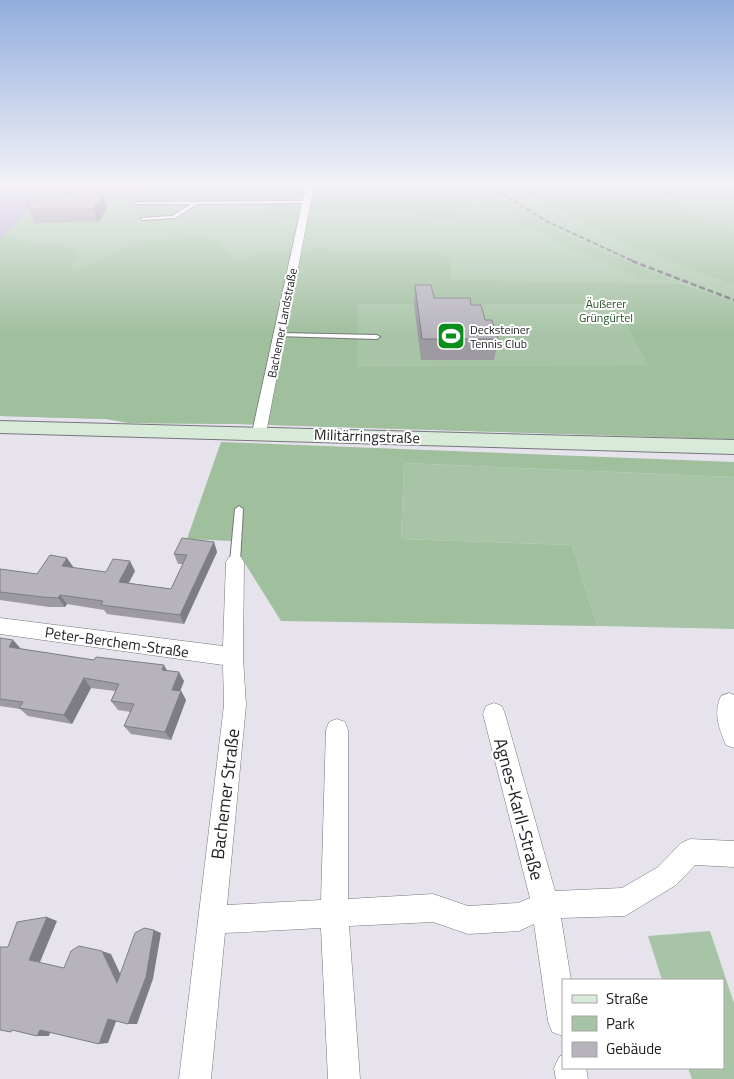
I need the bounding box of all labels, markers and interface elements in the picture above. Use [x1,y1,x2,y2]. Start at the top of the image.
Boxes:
street label: Bachemer Landstraße [262,266,302,380]
park label: Äußerer Grüngürtel [579,294,633,327]
place label: Decksteiner Tennis Club [470,320,530,353]
sports icon: Decksteiner Tennis Club [436,321,466,351]
street label: Militärringstraße [314,423,420,449]
street label: Peter-Berchem-Straße [44,621,190,663]
street label: Bachemer Straße [204,727,246,861]
street label: Agnes-Karll-Straße [487,735,551,883]
legend [562,979,724,1069]
text: Straße [606,987,648,1010]
text: Park [606,1012,635,1035]
text: Gebäude [606,1037,662,1060]

